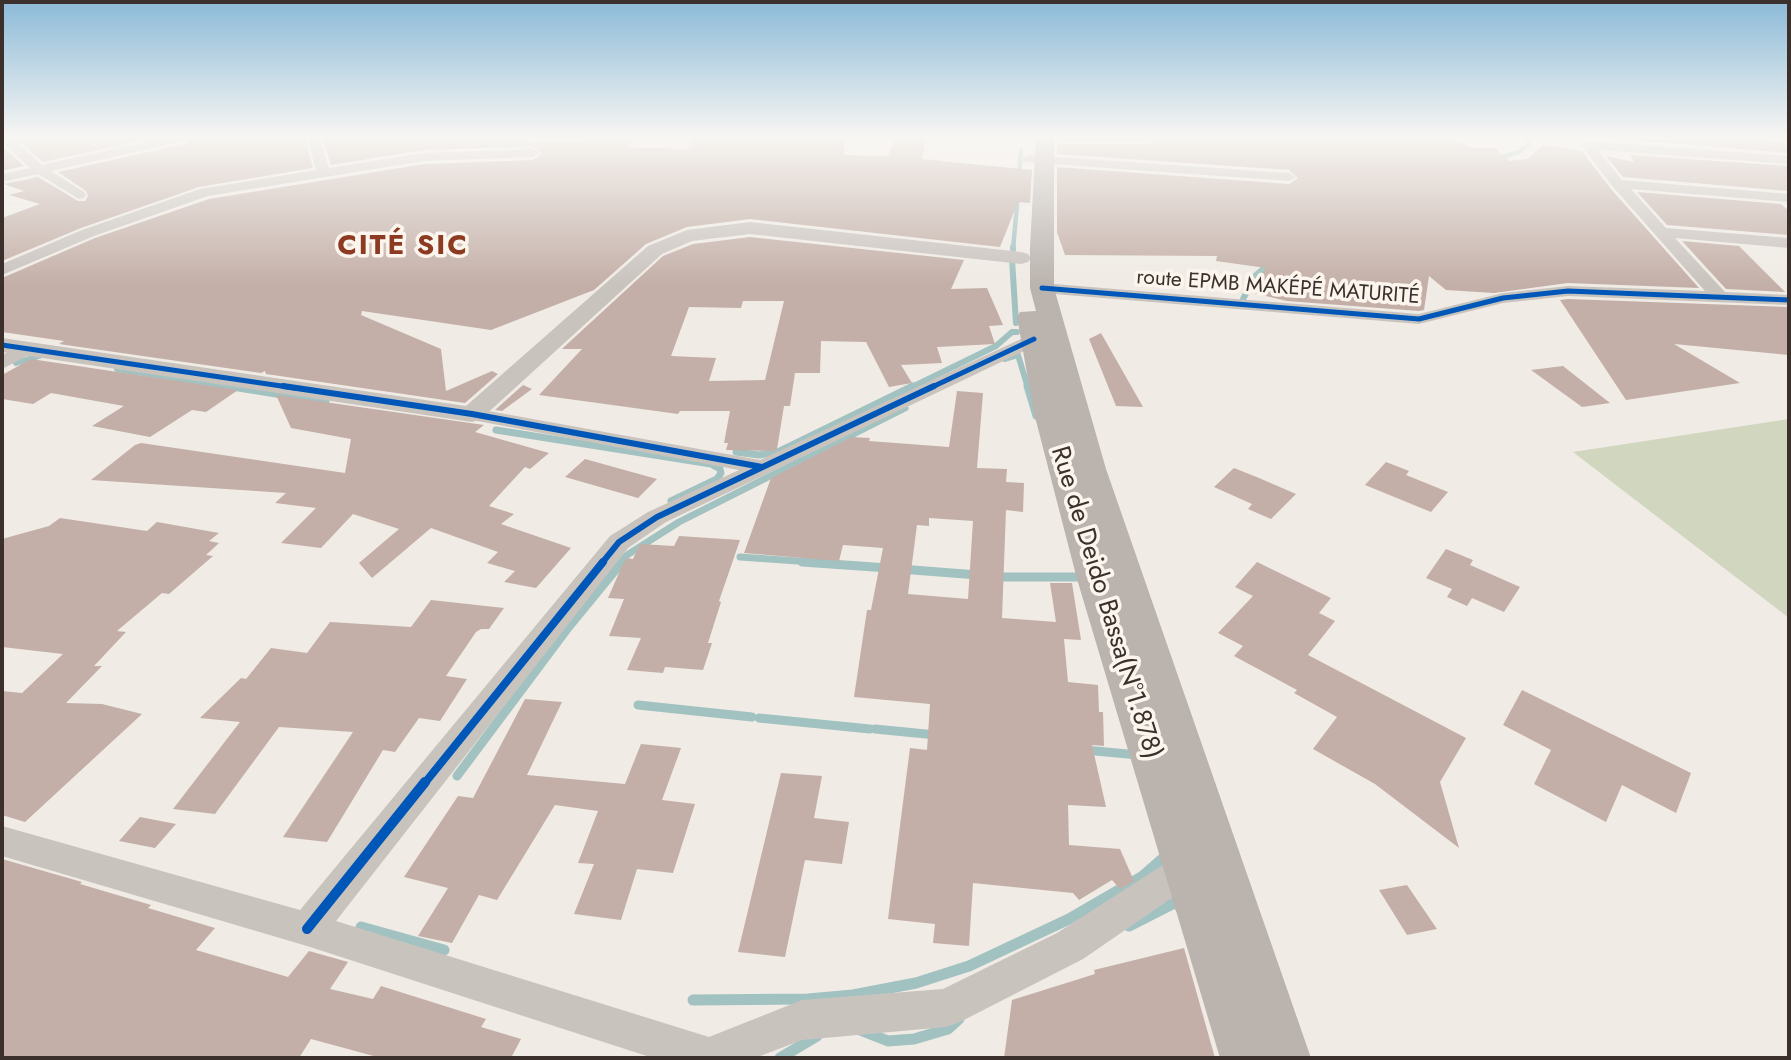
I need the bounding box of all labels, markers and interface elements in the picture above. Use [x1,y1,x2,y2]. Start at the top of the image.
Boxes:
district label: CITÉ SIC [338,230,468,264]
street label: route EPMB MAKÉPÉ MATURITÉ [1136,266,1420,310]
street label: Rue de Deido Bassa(N°1.878) [1043,443,1167,763]

